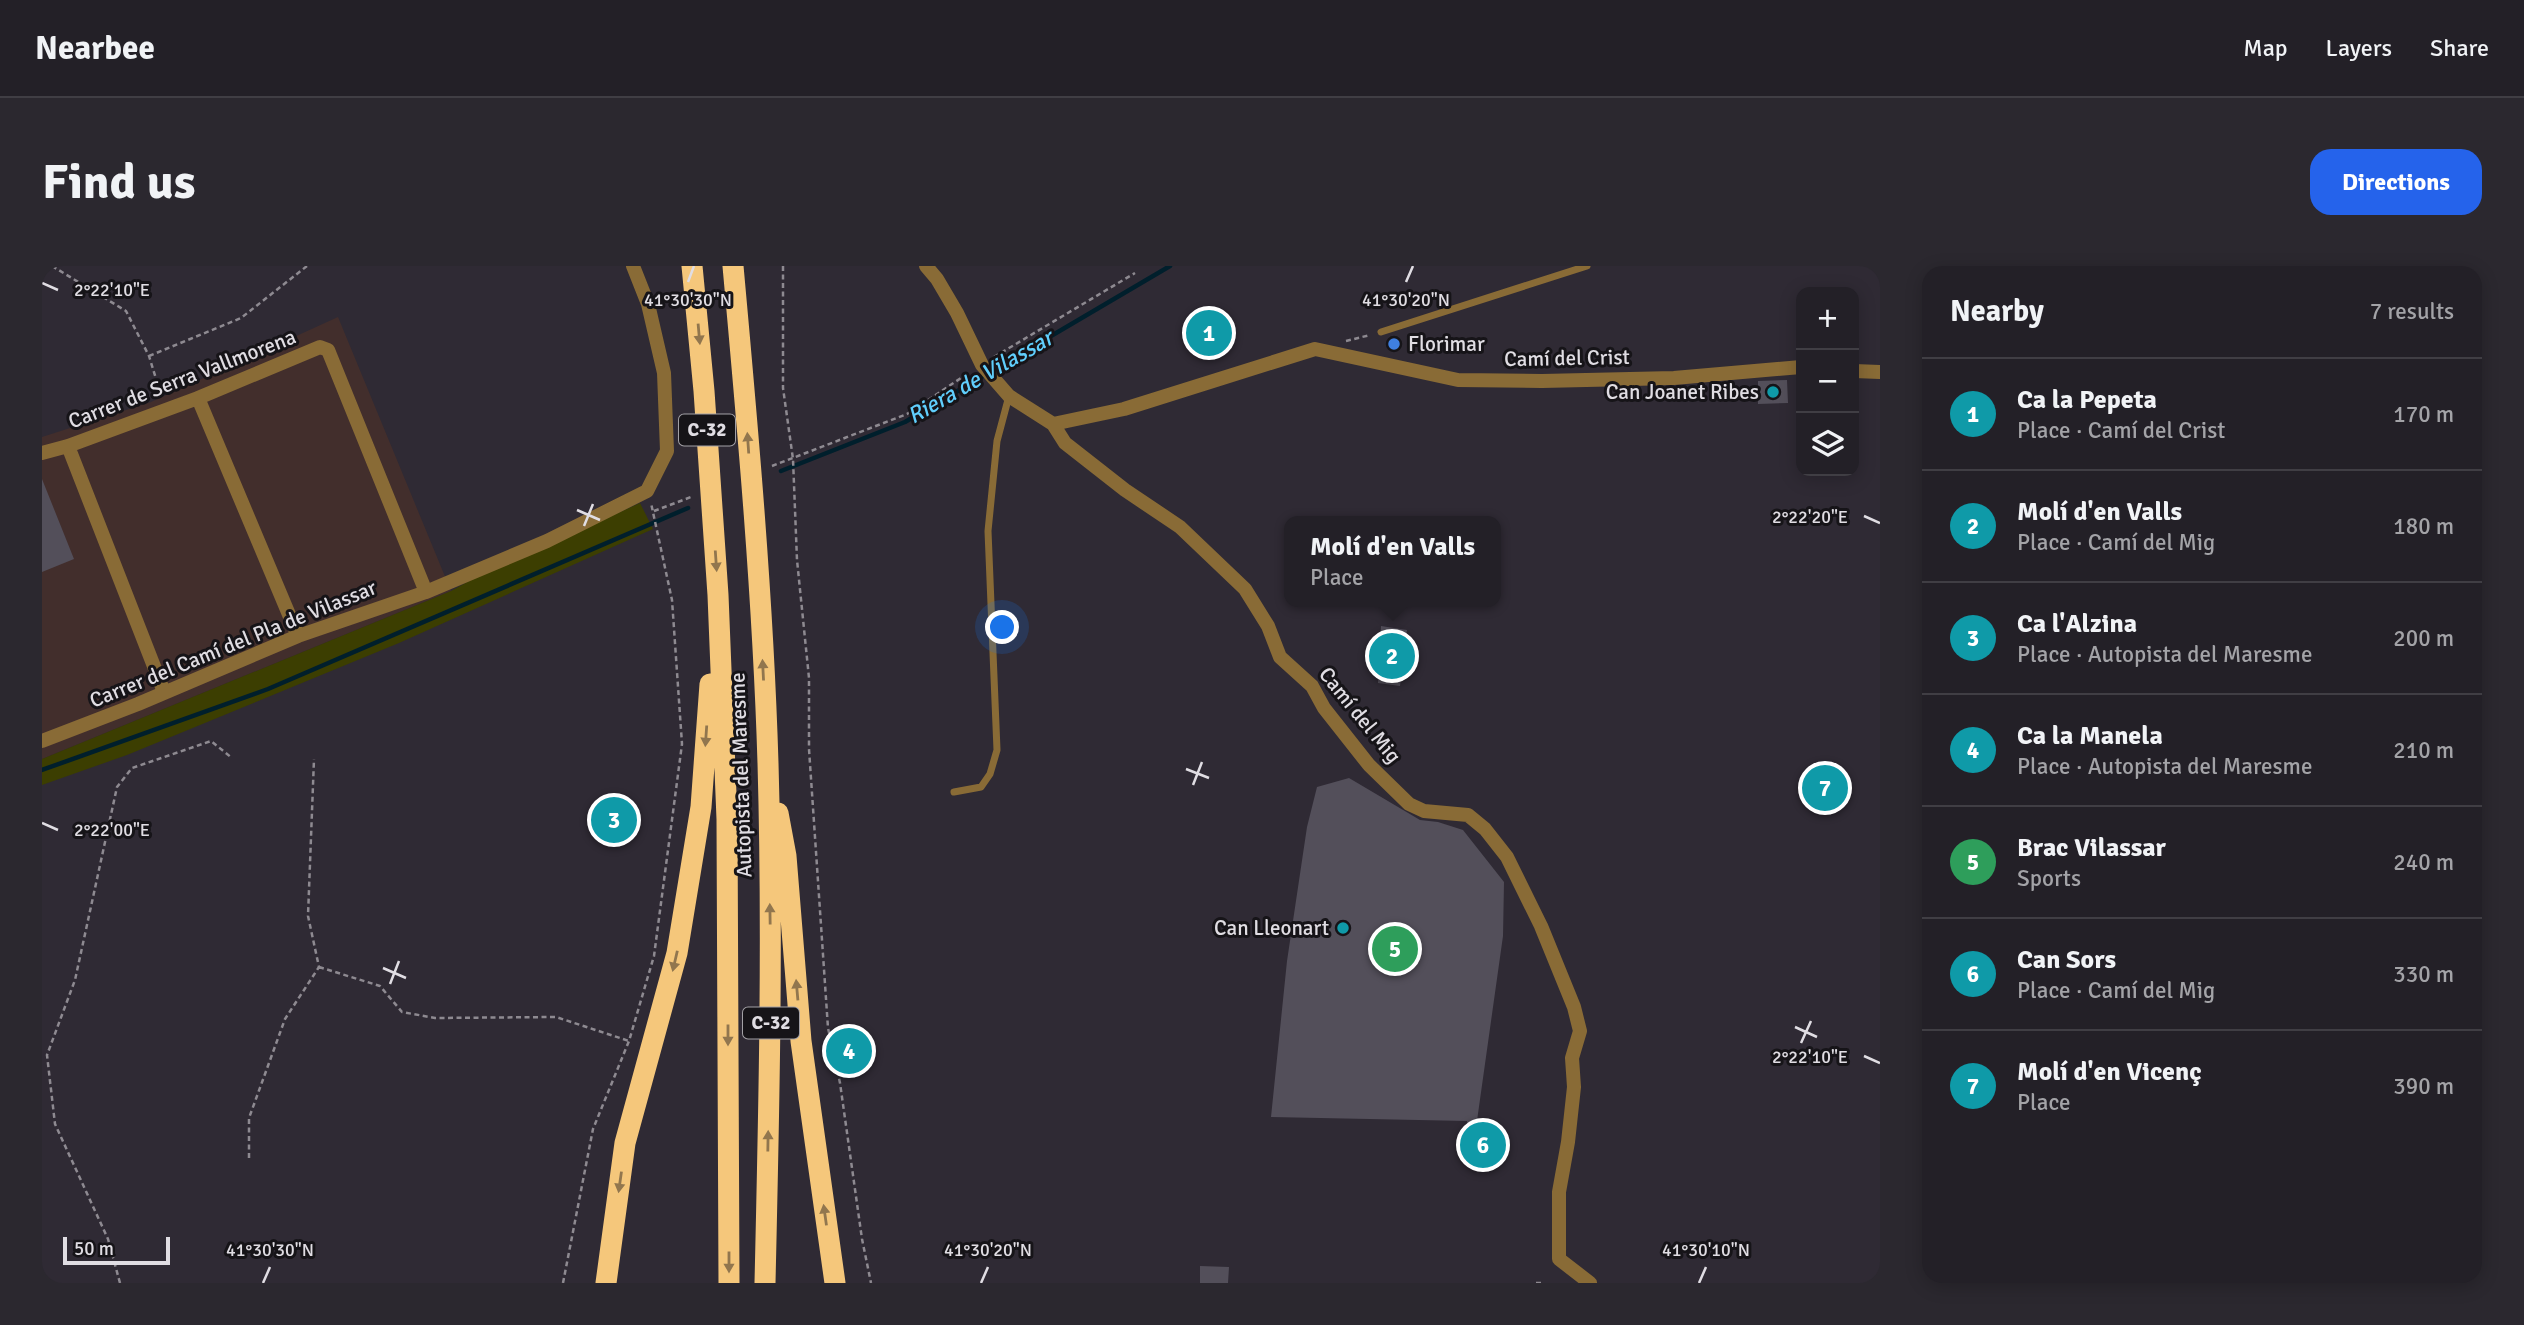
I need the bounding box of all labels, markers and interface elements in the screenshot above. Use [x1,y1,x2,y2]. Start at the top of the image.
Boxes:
text: Nearbee [35,28,155,69]
text: Map [2243,33,2288,63]
text: Layers [2326,33,2392,63]
text: Share [2430,33,2489,63]
button: Directions [2310,149,2482,215]
text: Find us [42,152,195,212]
text: 2°22'10"E [74,279,150,301]
map controls [1796,287,1859,476]
button: + [1796,287,1859,350]
text: 41°30'30"N [644,289,732,311]
text: 41°30'20"N [1362,289,1450,311]
text: Nearby [1950,293,2044,330]
text: 7 results [2370,297,2454,326]
pin: 1 [1186,307,1232,359]
water label: Riera de Vilassar [902,322,1061,430]
one-way arrow [694,323,705,345]
street label: Carrer de Serra Vallmorena [65,324,299,434]
place label: Florimar [1408,331,1485,357]
marker: Florimar [1386,336,1402,352]
street label: Camí del Crist [1504,344,1630,372]
button: − [1796,350,1859,413]
place label: Can Joanet Ribes [1606,379,1759,405]
marker: Can Joanet Ribes [1765,384,1781,400]
text: Ca la Pepeta [2017,384,2157,416]
text: 1 [1967,400,1979,429]
text: 170 m [2393,400,2454,429]
button: layers [1796,413,1859,476]
road number: C-32 [679,414,735,446]
text: Place · Camí del Crist [2017,416,2225,445]
one-way arrow [742,432,753,454]
text: Molí d'en Valls [2017,496,2182,528]
text: 2°22'20"E [1772,506,1848,528]
text: 2 [1967,512,1979,541]
text: 180 m [2393,512,2454,541]
popup [1284,516,1501,607]
text: Place · Camí del Mig [2017,528,2215,557]
text: Molí d'en Valls [1310,531,1475,563]
one-way arrow [710,550,721,572]
text: Place [1310,563,1364,592]
street label: Carrer del Camí del Pla de Vilassar [86,574,381,714]
text: Ca l'Alzina [2017,608,2137,640]
your location [985,610,1019,644]
text: 3 [1967,624,1979,653]
text: 200 m [2393,624,2454,653]
pin: 2 [1369,630,1415,682]
text: Place · Autopista del Maresme [2017,640,2312,669]
one-way arrow [757,659,768,681]
street label: Camí del Mig [1313,662,1407,768]
street label: Autopista del Maresme [724,672,758,878]
text: Ca la Manela [2017,720,2163,752]
one-way arrow [700,725,711,747]
text: 4 [1967,736,1979,765]
text: 210 m [2393,736,2454,765]
text: Place · Autopista del Maresme [2017,752,2312,781]
pin: 7 [1802,762,1848,814]
pin: 3 [591,794,637,846]
text: 2°22'00"E [74,819,150,841]
text: Brac Vilassar [2017,832,2166,864]
text: 5 [1967,848,1979,877]
text: 240 m [2393,848,2454,877]
text: Sports [2017,864,2081,893]
one-way arrow [764,903,775,925]
place label: Can Lleonart [1214,915,1329,941]
marker: Can Lleonart [1335,920,1351,936]
pin: 5 [1372,923,1418,975]
text: Can Sors [2017,944,2116,976]
one-way arrow [669,950,680,972]
text: 6 [1967,960,1979,989]
text: 330 m [2393,960,2454,989]
text: Place · Camí del Mig [2017,976,2215,1005]
one-way arrow [791,979,802,1001]
road number: C-32 [743,1008,799,1038]
one-way arrow [722,1024,734,1046]
pin: 4 [826,1025,872,1077]
text: 2°22'10"E [1772,1046,1848,1068]
text: Molí d'en Vicenç [2017,1056,2202,1088]
text: 7 [1967,1072,1979,1101]
text: 390 m [2393,1072,2454,1101]
text: Place [2017,1088,2071,1117]
pin: 6 [1460,1119,1506,1171]
one-way arrow [762,1130,774,1152]
one-way arrow [614,1171,625,1193]
one-way arrow [819,1204,830,1226]
scale bar [63,1234,170,1266]
text: 50 m [74,1237,114,1261]
text: 41°30'30"N [226,1239,314,1261]
text: 41°30'20"N [944,1239,1032,1261]
text: 41°30'10"N [1662,1239,1750,1261]
one-way arrow [723,1251,735,1273]

